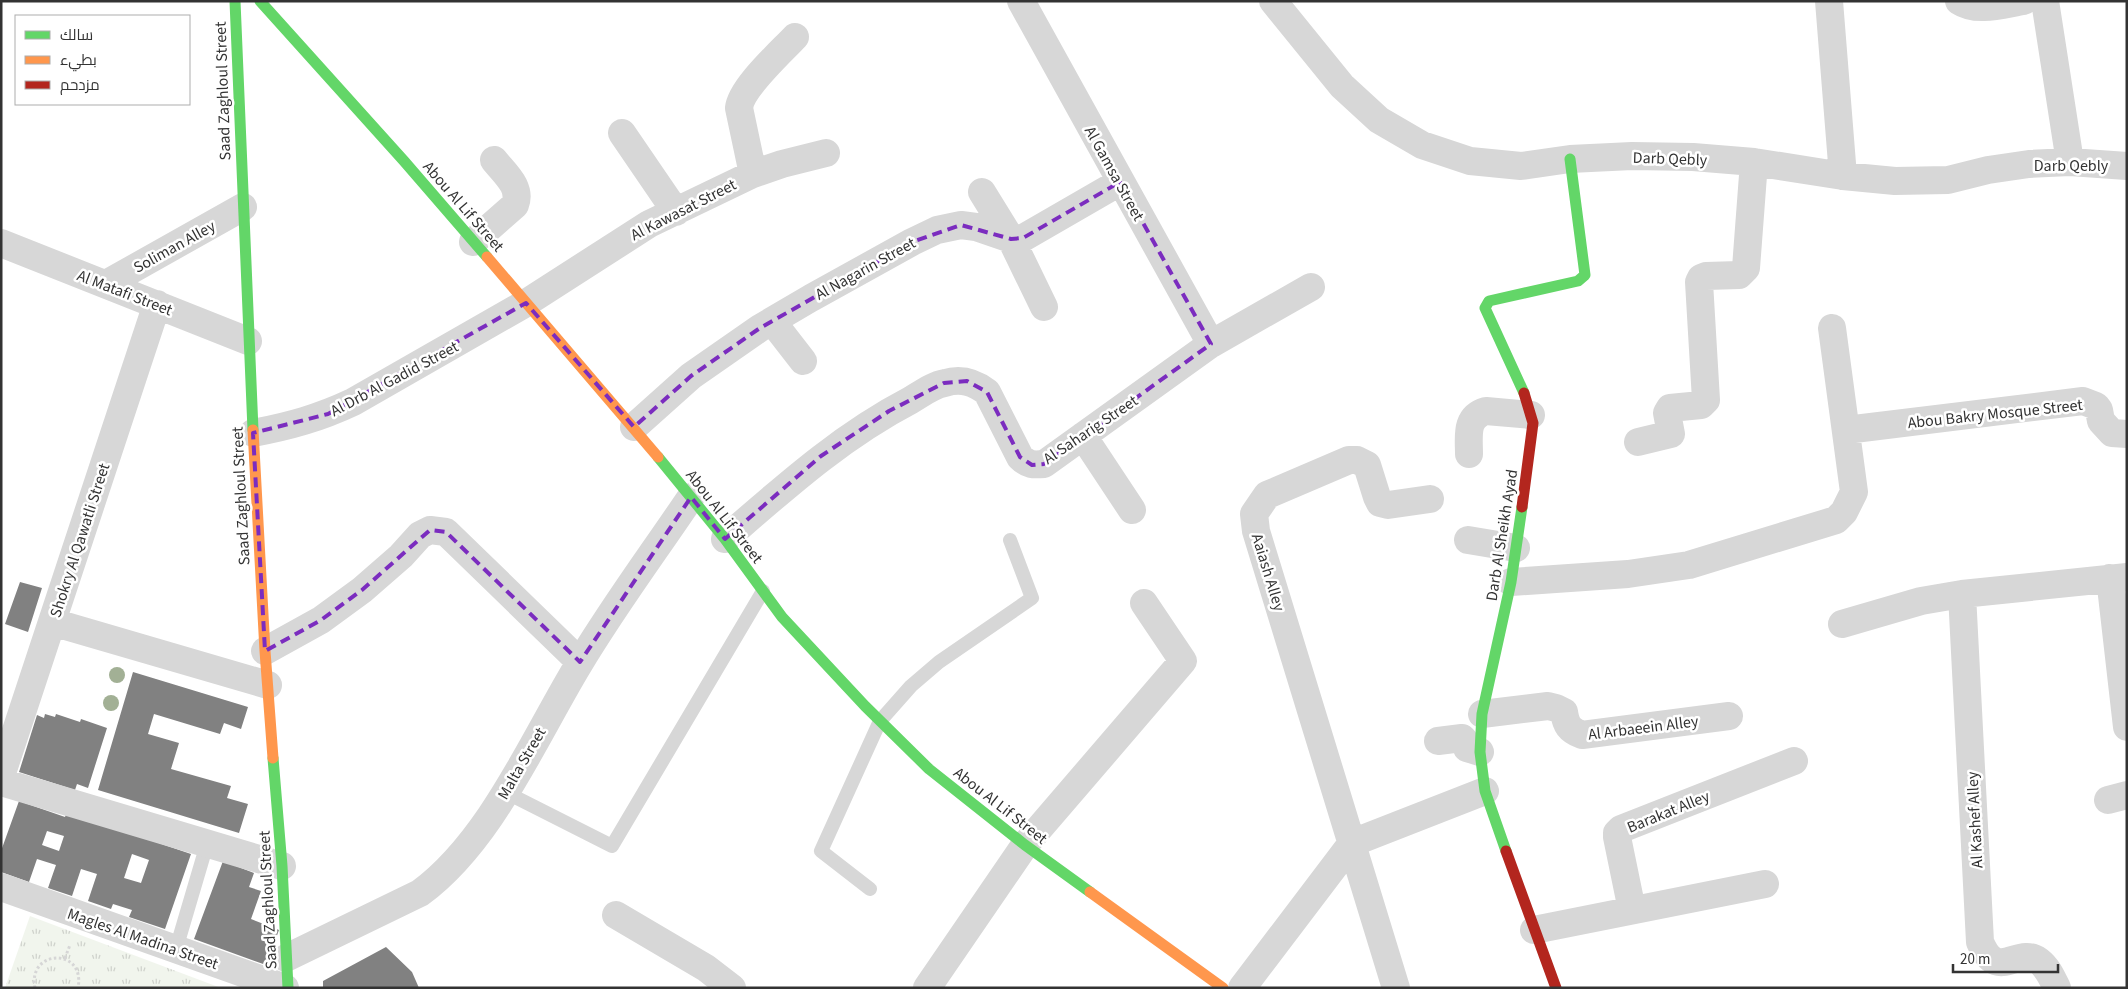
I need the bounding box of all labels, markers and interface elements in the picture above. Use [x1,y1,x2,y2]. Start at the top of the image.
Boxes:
legend [15,15,190,105]
street label: Saad Zaghloul Street [210,21,236,161]
text: سالك [60,25,93,46]
text: بطيء [60,50,97,72]
text: مزدحم [60,75,100,96]
street label: Al Gamsa Street [1079,122,1150,225]
street label: Darb Qebly [1632,147,1708,171]
street label: Darb Qebly [2034,155,2109,177]
street label: Abou Al Lif Street [418,157,509,257]
street label: Al Kawasat Street [627,174,741,246]
street label: Soliman Alley [129,215,220,279]
street label: Al Nagarin Street [811,232,920,306]
street label: Al Matafi Street [74,265,176,321]
street label: Al Drb Al Gadid Street [326,335,463,422]
street label: Al Saharig Street [1039,390,1143,470]
street label: Abou Bakry Mosque Street [1906,394,2084,434]
street label: Saad Zaghloul Street [226,425,256,566]
street label: Shokry Al Qawatli Street [45,460,115,620]
street label: Abou Al Lif Street [681,465,768,569]
street label: Darb Al Sheikh Ayad [1481,468,1523,603]
street label: Aaiash Alley [1246,531,1290,614]
street label: Al Arbaeein Alley [1587,710,1700,746]
street label: Malta Street [492,723,552,804]
street label: Abou Al Lif Street [949,762,1052,850]
street label: Al Kashef Alley [1961,771,1989,869]
street label: Barakat Alley [1624,785,1713,838]
street label: Saad Zaghloul Street [253,829,283,970]
street label: Magles Al Madina Street [64,903,222,975]
scale bar [1953,942,2058,974]
text: 20 m [1960,949,1990,970]

